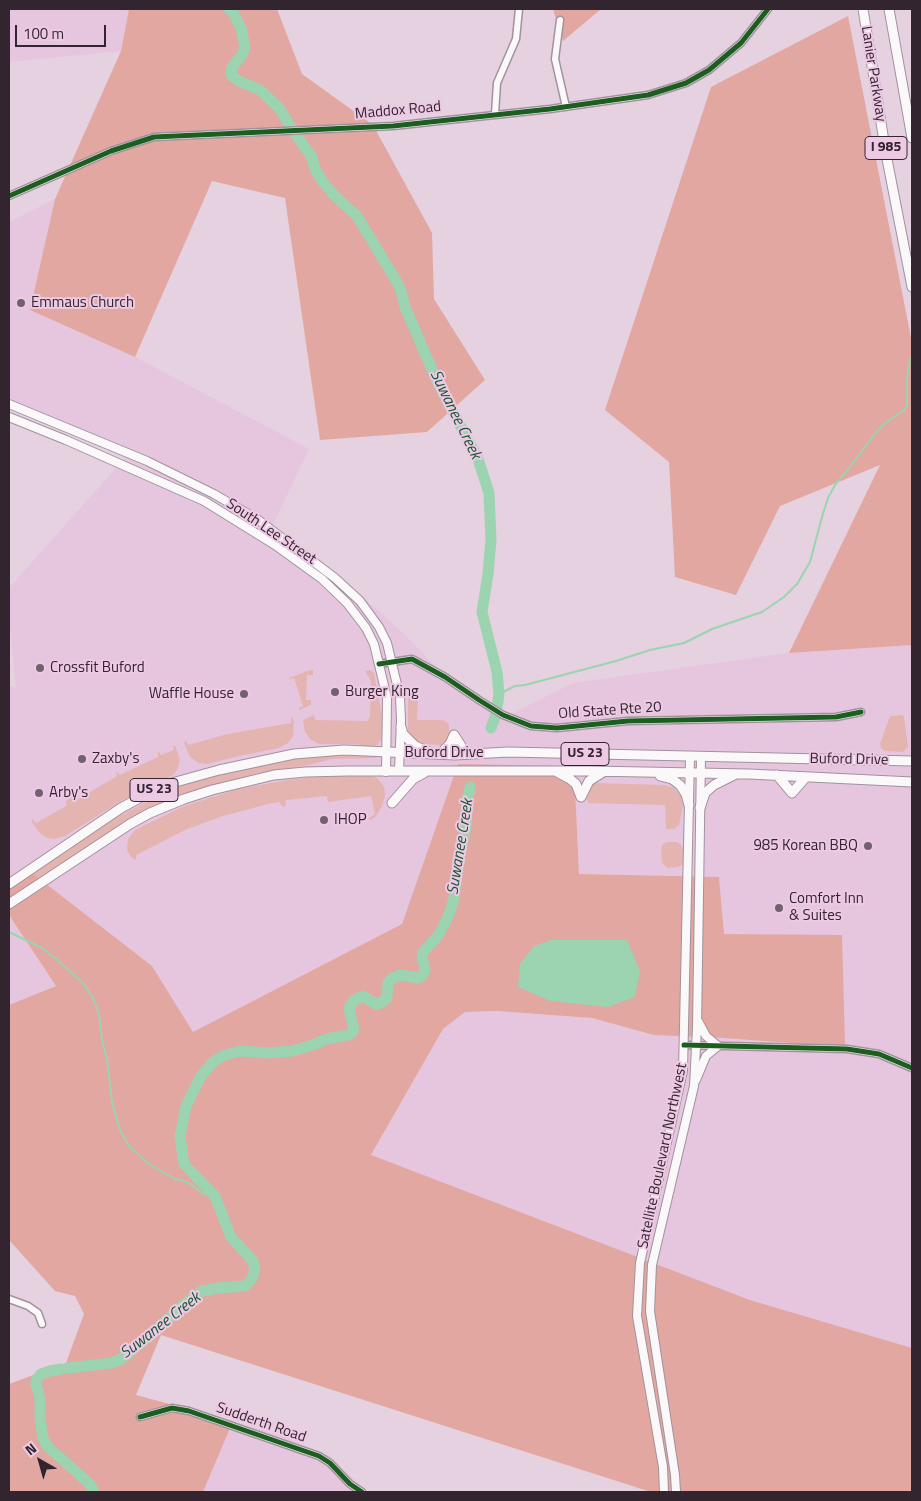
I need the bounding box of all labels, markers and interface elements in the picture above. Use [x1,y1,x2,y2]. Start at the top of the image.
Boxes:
scale bar [18,15,109,47]
text: 100 m [23,22,64,45]
street label: Lanier Parkway [857,25,889,123]
street label: Maddox Road [354,98,442,124]
road number: I 985 [865,136,907,160]
place label: Emmaus Church [31,294,134,312]
marker: Emmaus Church [15,297,27,309]
water label: Suwanee Creek [425,367,485,463]
street label: South Lee Street [222,495,320,569]
place label: Crossfit Buford [50,659,145,677]
marker: Crossfit Buford [34,662,46,674]
place label: Burger King [345,683,419,701]
place label: Waffle House [149,685,234,703]
marker: Burger King [329,686,341,698]
marker: Waffle House [238,688,250,700]
street label: Old State Rte 20 [558,698,662,724]
road number: US 23 [561,742,609,766]
street label: Buford Drive [405,744,483,762]
place label: Zaxby's [92,750,139,768]
street label: Buford Drive [809,750,889,770]
marker: Zaxby's [76,753,88,765]
road number: US 23 [130,778,178,802]
place label: Arby's [49,784,88,802]
marker: Arby's [33,787,45,799]
water label: Suwanee Creek [444,798,478,896]
place label: IHOP [334,811,367,829]
marker: IHOP [318,814,330,826]
place label: 985 Korean BBQ [753,837,858,855]
marker: 985 Korean BBQ [862,840,874,852]
place label: Comfort Inn & Suites [789,890,864,925]
marker: Comfort Inn & Suites [773,902,785,914]
street label: Satellite Boulevard Northwest [635,1062,691,1250]
water label: Suwanee Creek [117,1289,205,1363]
street label: Sudderth Road [214,1399,308,1447]
north arrow [15,1436,65,1486]
text: N [20,1438,41,1460]

